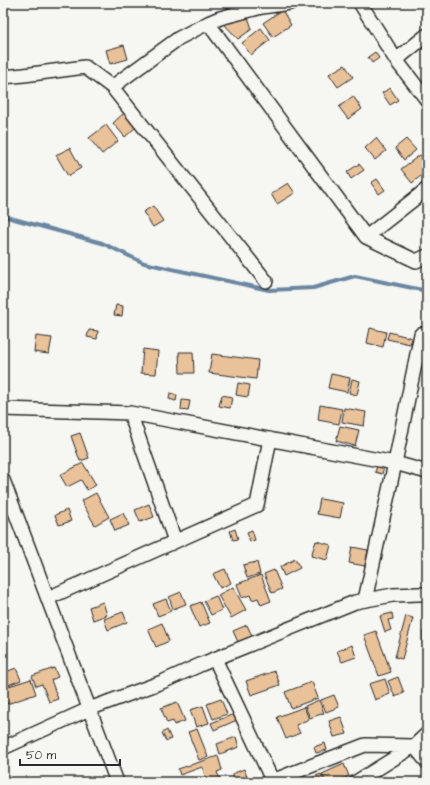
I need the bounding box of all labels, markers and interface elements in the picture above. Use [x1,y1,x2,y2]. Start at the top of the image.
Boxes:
scale bar [20,741,120,767]
text: 50 m [26,747,57,764]

